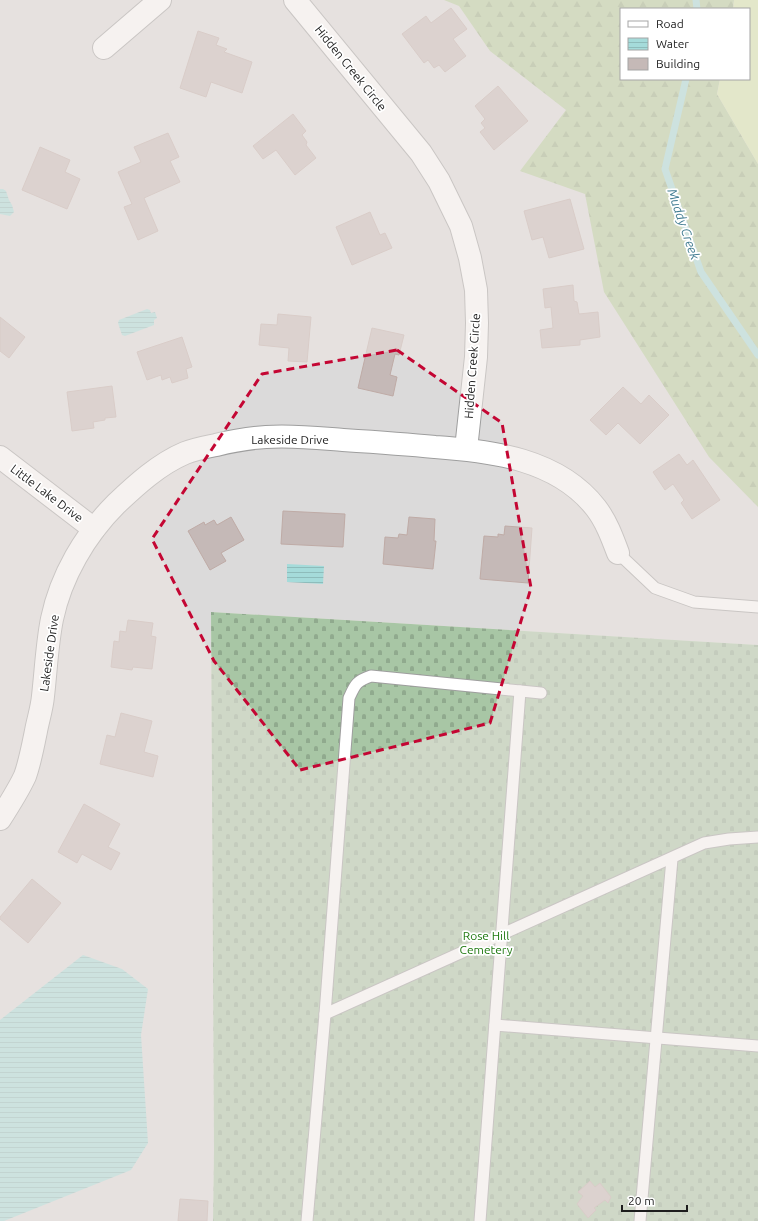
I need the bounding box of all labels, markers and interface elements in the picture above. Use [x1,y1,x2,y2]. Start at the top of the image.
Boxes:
legend [620,8,750,80]
text: Road [656,17,684,30]
street label: Hidden Creek Circle [313,23,389,113]
text: Water [656,37,689,50]
text: Building [656,57,700,70]
water label: Muddy Creek [665,187,703,262]
street label: Hidden Creek Circle [462,313,482,419]
street label: Lakeside Drive [251,433,329,446]
street label: Little Lake Drive [8,462,86,524]
street label: Lakeside Drive [37,614,61,692]
park label: Rose Hill Cemetery [460,929,513,956]
scale bar [622,1187,687,1213]
text: 20 m [628,1194,655,1207]

